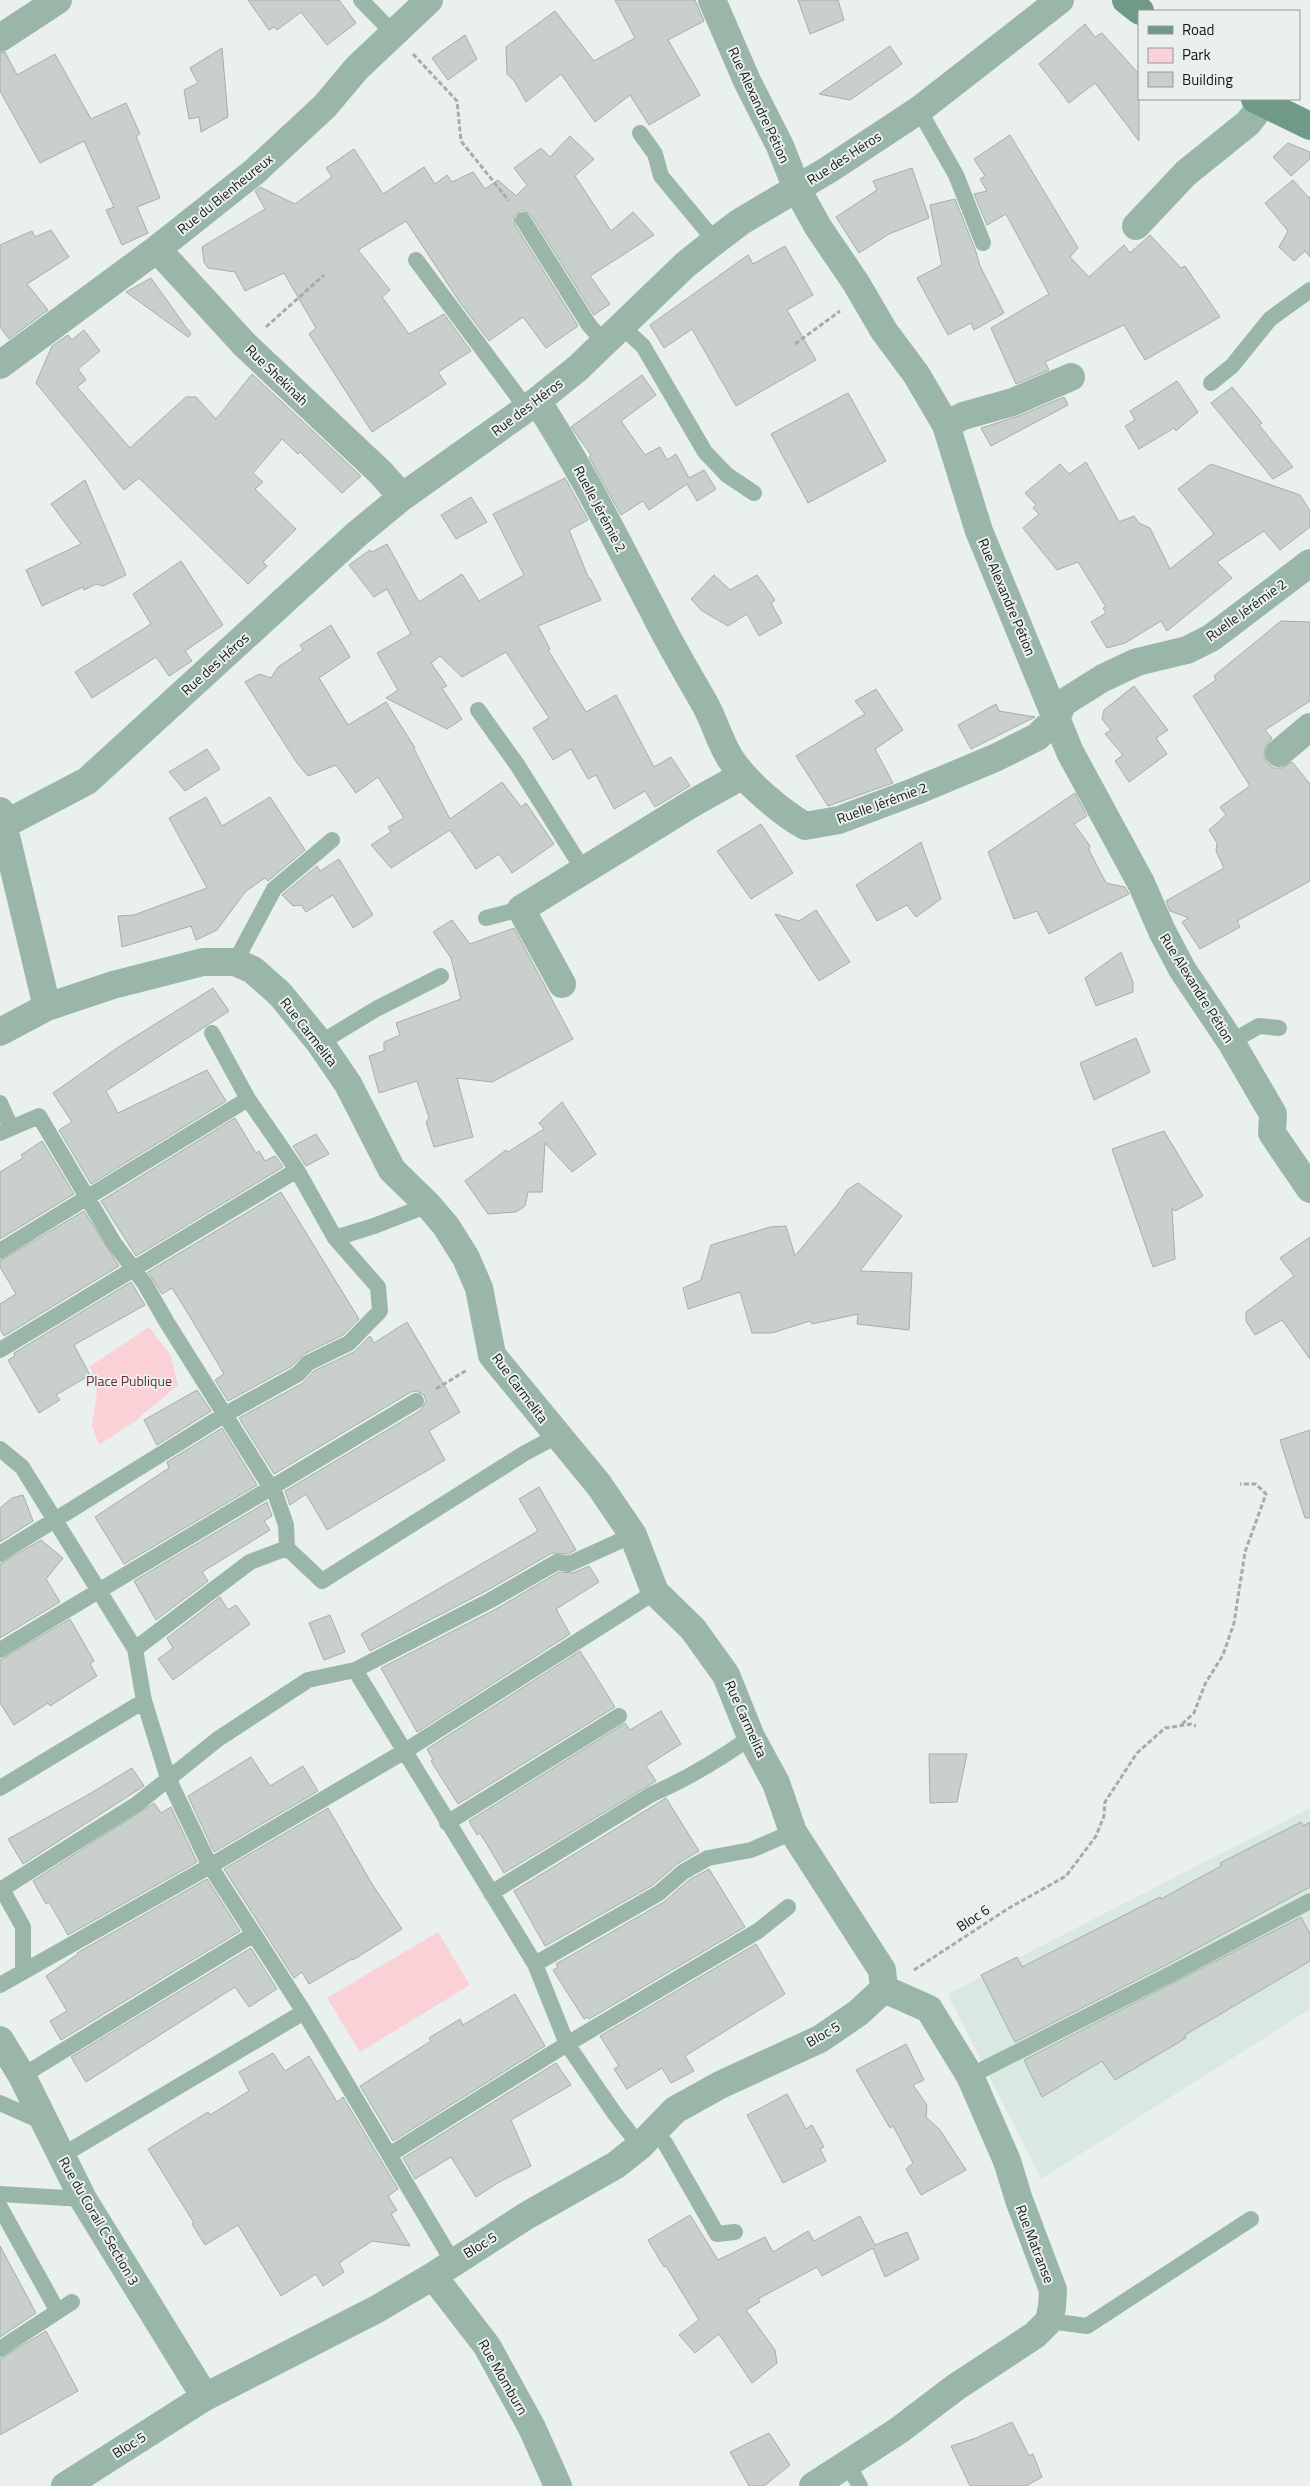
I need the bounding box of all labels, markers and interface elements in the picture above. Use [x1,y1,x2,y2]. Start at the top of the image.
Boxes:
legend [1138,10,1300,100]
text: Road [1182,18,1214,41]
street label: Rue Alexandre Pétion [723,43,796,166]
text: Park [1182,43,1211,66]
text: Building [1182,68,1233,91]
street label: Rue des Héros [802,126,885,190]
street label: Rue du Bienheureux [172,148,278,239]
street label: Rue Shekinah [241,339,313,410]
street label: Rue des Héros [486,373,567,441]
street label: Ruelle Jérémie 2 [569,462,632,556]
street label: Rue Alexandre Pétion [973,535,1042,659]
street label: Ruelle Jérémie 2 [1201,573,1290,646]
street label: Rue des Héros [176,627,253,700]
street label: Ruelle Jérémie 2 [833,776,930,829]
street label: Rue Alexandre Pétion [1155,929,1240,1047]
street label: Rue Carmelita [276,993,343,1071]
street label: Rue Carmelita [487,1348,554,1427]
park label: Place Publique [86,1370,172,1391]
street label: Rue Carmelita [720,1677,773,1761]
street label: Bloc 6 [952,1899,994,1936]
street label: Bloc 5 [802,2015,844,2052]
street label: Rue du Corail C Section 3 [54,2153,145,2289]
street label: Rue Matranse [1011,2201,1060,2286]
street label: Bloc 5 [459,2226,501,2263]
street label: Rue Momburn [473,2335,534,2418]
street label: Bloc 5 [108,2426,150,2463]

